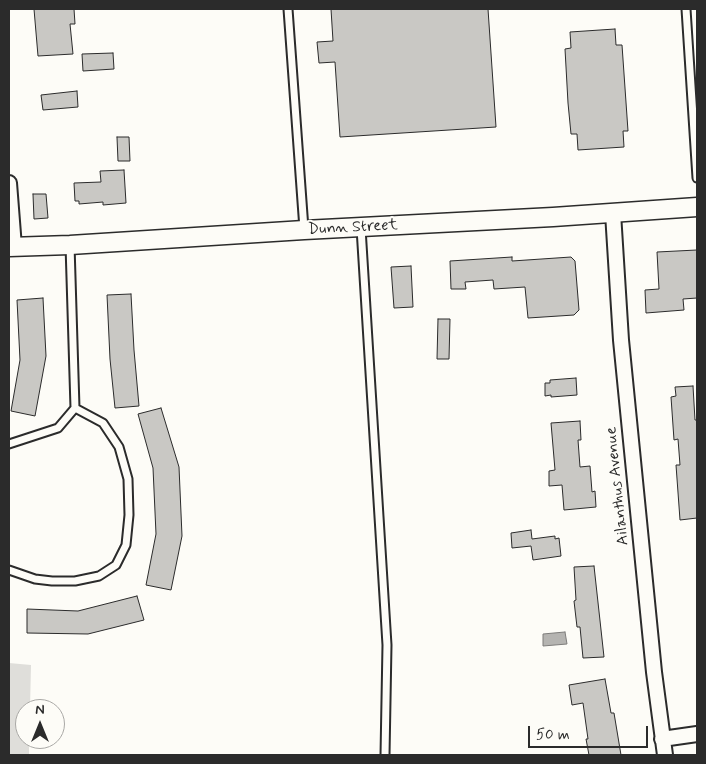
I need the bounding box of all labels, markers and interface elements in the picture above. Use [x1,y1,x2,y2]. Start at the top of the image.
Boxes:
street label: Dunn Street [308,216,398,240]
street label: Ailanthus Avenue [602,426,634,546]
north arrow [15,699,65,749]
text: N [35,701,45,719]
scale bar [531,716,651,748]
text: 50 m [536,725,570,745]

